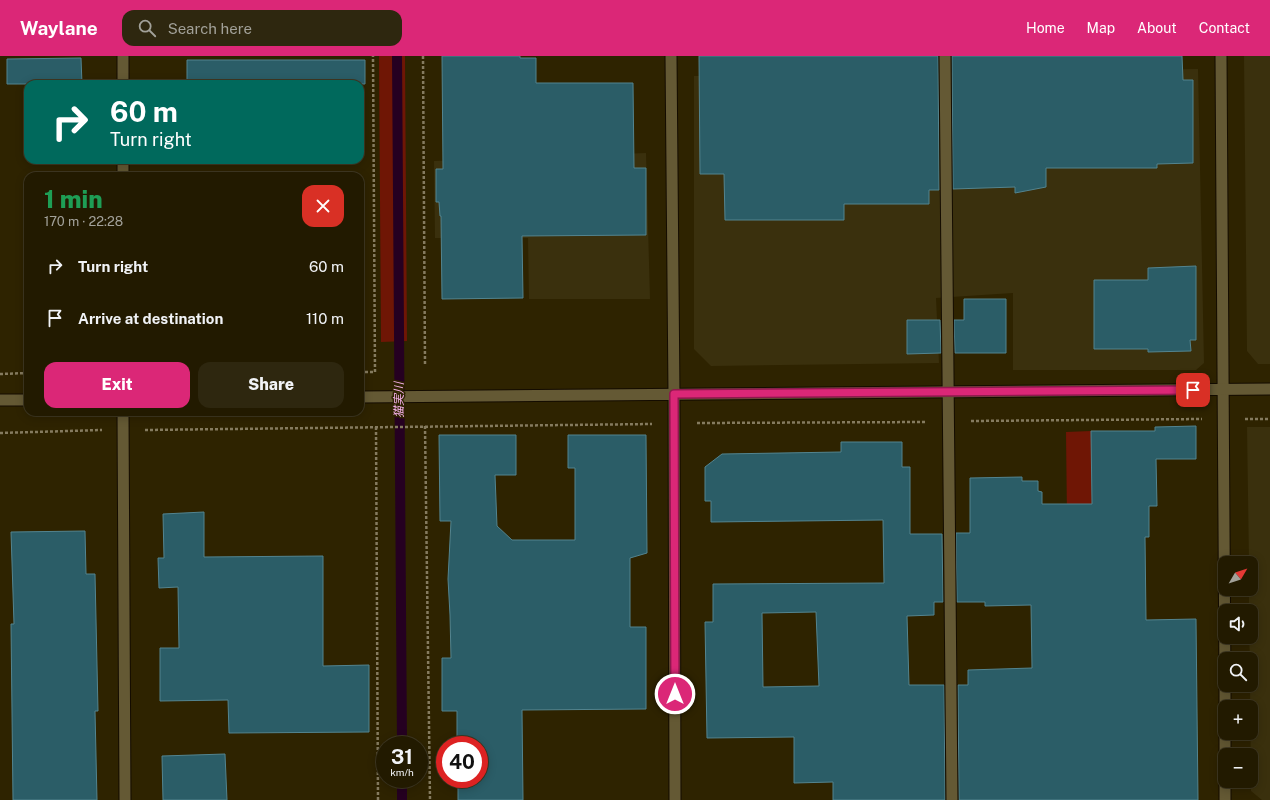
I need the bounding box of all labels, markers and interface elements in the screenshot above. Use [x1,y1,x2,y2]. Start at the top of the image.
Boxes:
search box [122,10,402,46]
text: Waylane [20,17,98,39]
icon: search [136,17,158,39]
text: Search here [168,20,252,37]
text: Home [1026,20,1065,36]
text: Map [1087,20,1115,36]
text: About [1137,20,1177,36]
text: Contact [1199,20,1250,36]
text: 60 m [110,95,178,128]
icon: right [44,96,96,148]
text: Turn right [110,129,192,150]
text: 1 min [44,185,103,213]
button: close [302,185,344,227]
text: 170 m · 22:28 [44,214,123,229]
icon: right [44,255,66,277]
text: Turn right [78,258,148,275]
text: 60 m [309,258,344,275]
icon: arrive [44,307,66,329]
text: Arrive at destination [78,310,223,327]
text: 110 m [306,310,344,327]
button: Exit [44,362,190,408]
button: Share [198,362,344,408]
pin [1176,373,1210,407]
icon: arrive [1182,379,1204,401]
water label: 猫実川 [392,380,406,418]
north arrow [1218,556,1258,596]
map controls [1218,556,1258,788]
button: sound [1218,604,1258,644]
button: search [1218,652,1258,692]
position arrow [654,673,696,715]
button: + [1218,700,1258,740]
speed limit sign: 40 [436,736,488,788]
text: 31 [391,745,413,769]
button: − [1218,748,1258,788]
text: km/h [390,766,414,778]

